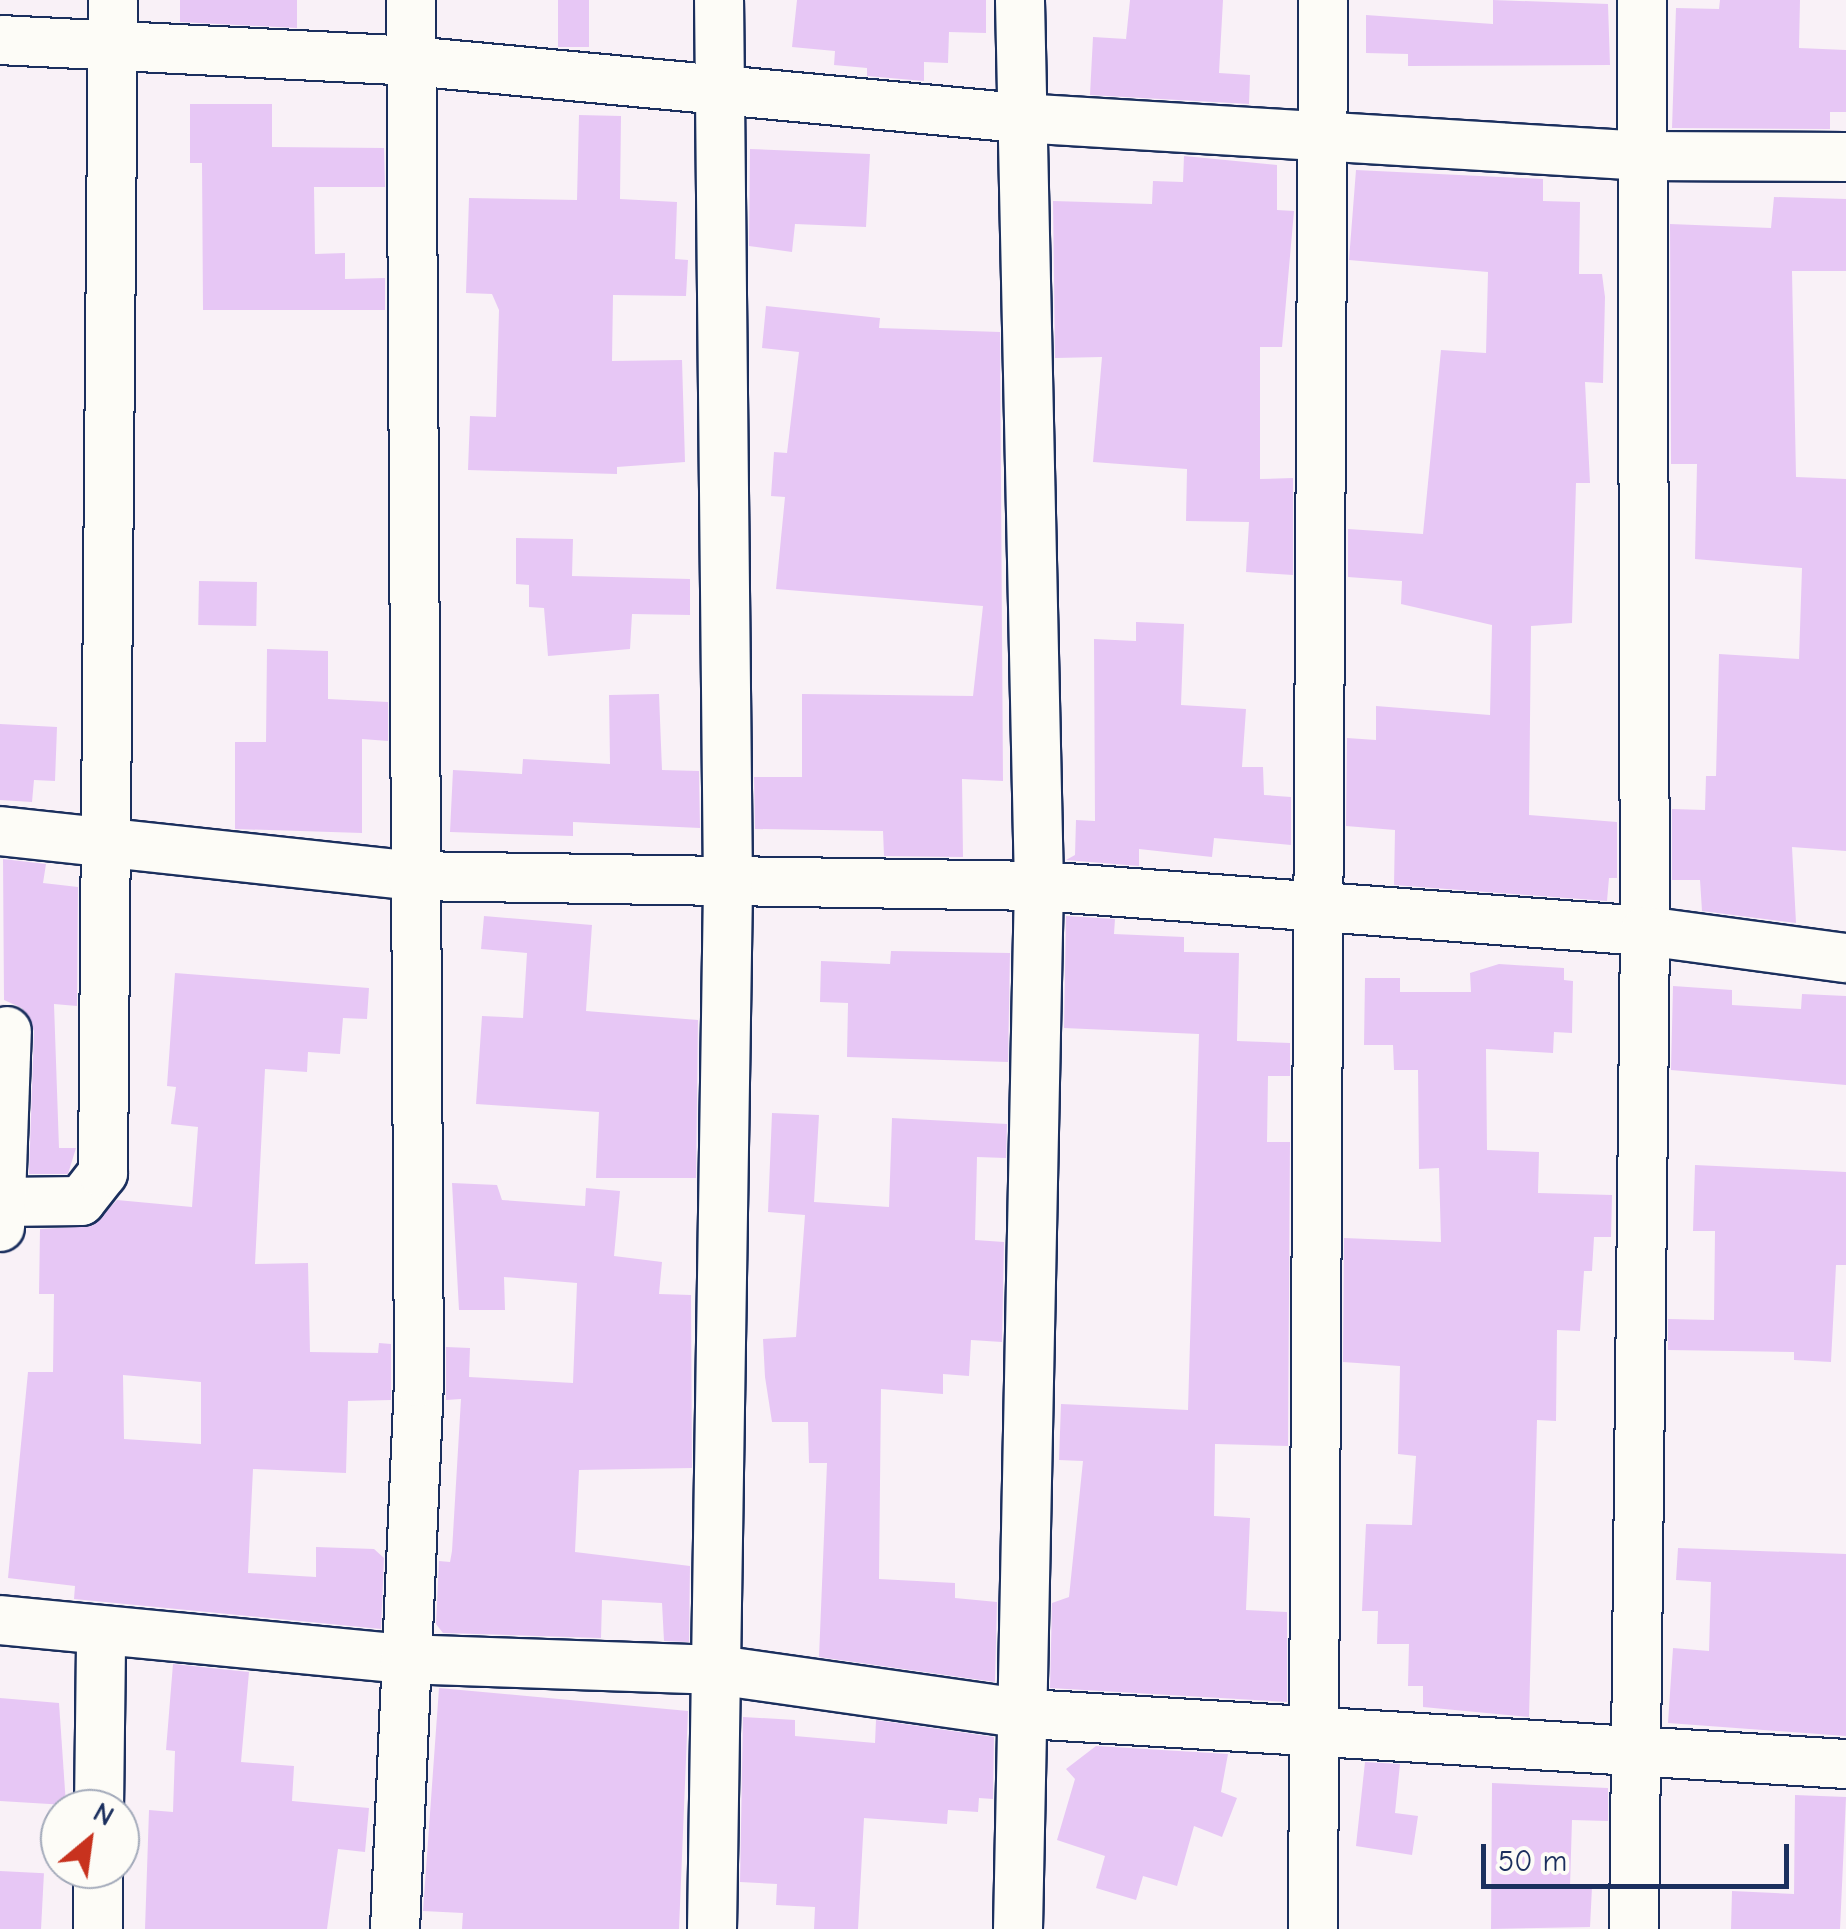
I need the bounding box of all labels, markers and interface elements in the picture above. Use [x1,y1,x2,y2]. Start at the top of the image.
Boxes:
north arrow [40,1789,140,1889]
text: N [88,1796,119,1833]
scale bar [1486,1824,1794,1886]
text: 50 m [1498,1844,1567,1879]

